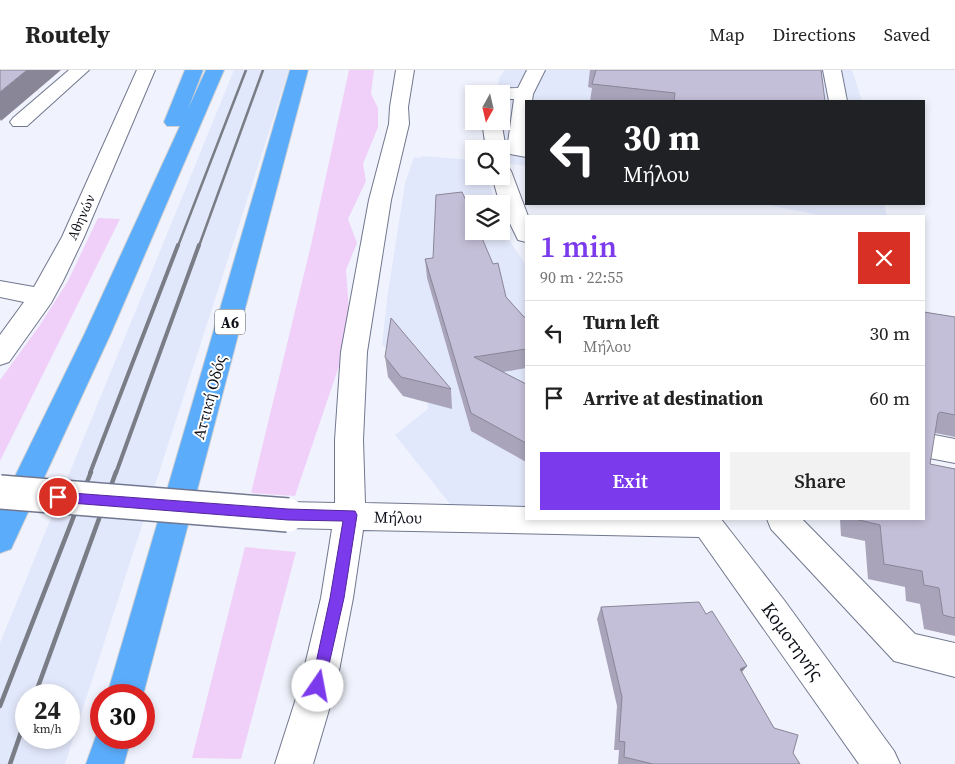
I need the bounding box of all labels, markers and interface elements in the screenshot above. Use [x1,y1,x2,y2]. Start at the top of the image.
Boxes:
text: Routely [25,18,110,51]
text: Map [709,22,745,47]
text: Directions [773,22,856,47]
text: Saved [884,22,930,47]
north arrow [465,85,510,130]
map controls [465,85,510,240]
text: 30 m [623,114,700,162]
icon: left [540,120,605,185]
button: search [465,140,510,185]
text: Μήλου [623,159,689,189]
street label: Αθηνών [62,191,100,243]
button: layers [465,195,510,240]
text: 1 min [540,226,617,267]
button: close [858,232,910,284]
text: 90 m · 22:55 [540,266,623,288]
text: Turn left [583,309,659,335]
road number: Α6 [215,310,245,334]
icon: left [540,319,568,347]
text: 30 m [869,320,910,346]
text: Μήλου [583,335,631,357]
street label: Αττική Οδός [187,352,231,442]
icon: arrive [540,384,568,412]
text: Arrive at destination [583,385,763,411]
text: 60 m [869,385,910,411]
button: Exit [540,452,720,510]
button: Share [730,452,910,510]
pin [37,476,79,518]
icon: arrive [44,483,72,511]
street label: Μήλου [374,506,422,528]
street label: Κομοτηνής [756,597,830,685]
position arrow [291,659,343,711]
speed limit sign: 30 [90,684,155,749]
text: 24 [34,693,61,727]
text: km/h [33,721,62,737]

